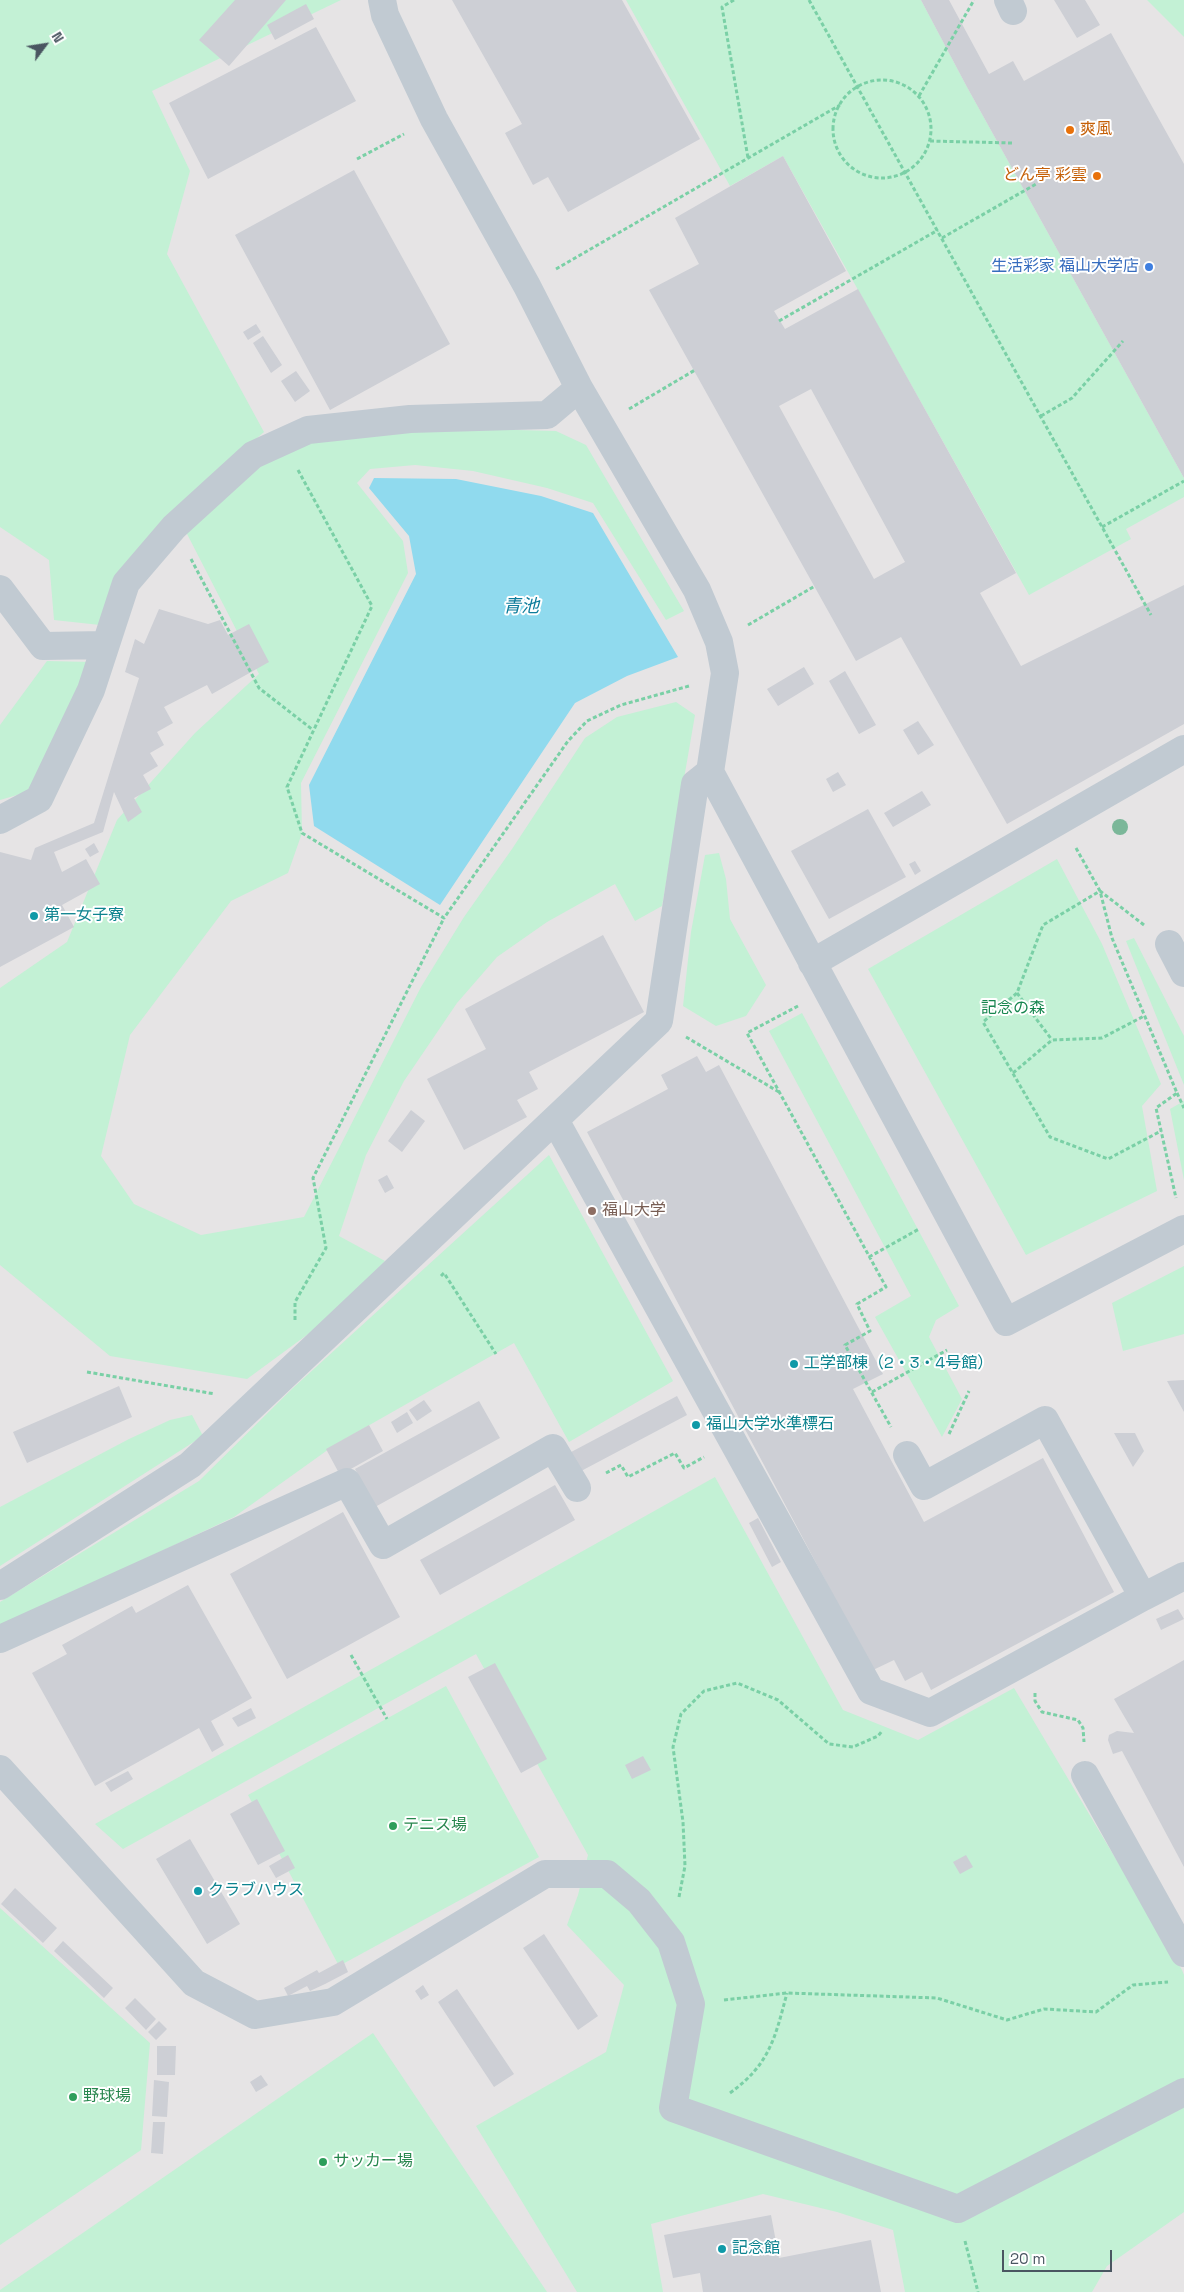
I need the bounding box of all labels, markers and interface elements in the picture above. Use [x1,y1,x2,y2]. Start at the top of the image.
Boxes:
north arrow [20,20,70,70]
text: N [48,29,68,46]
place label: 爽風 [1080,120,1112,140]
marker: 爽風 [1064,124,1076,136]
place label: どん亭 彩雲 [1003,166,1087,186]
marker: どん亭 彩雲 [1091,170,1103,182]
place label: 生活彩家 福山大学店 [991,257,1139,277]
marker: 生活彩家 福山大学店 [1143,261,1155,273]
water label: 青池 [503,596,539,618]
place label: 第一女子寮 [44,906,124,926]
marker: 第一女子寮 [28,910,40,922]
park label: 記念の森 [981,999,1045,1019]
place label: 福山大学 [602,1201,666,1221]
marker: 福山大学 [586,1205,598,1217]
place label: 工学部棟（2・3・4号館） [804,1354,993,1374]
marker: 工学部棟（2・3・4号館） [788,1358,800,1370]
place label: 福山大学水準標石 [706,1415,834,1435]
marker: 福山大学水準標石 [690,1419,702,1431]
place label: テニス場 [403,1816,467,1836]
marker: テニス場 [387,1820,399,1832]
place label: クラブハウス [208,1881,304,1901]
marker: クラブハウス [192,1885,204,1897]
place label: 野球場 [83,2087,131,2107]
marker: 野球場 [67,2091,79,2103]
place label: サッカー場 [333,2152,413,2172]
marker: サッカー場 [317,2156,329,2168]
place label: 記念館 [732,2239,780,2259]
scale bar [1004,2240,1114,2272]
marker: 記念館 [716,2243,728,2255]
text: 20 m [1010,2249,1045,2268]

